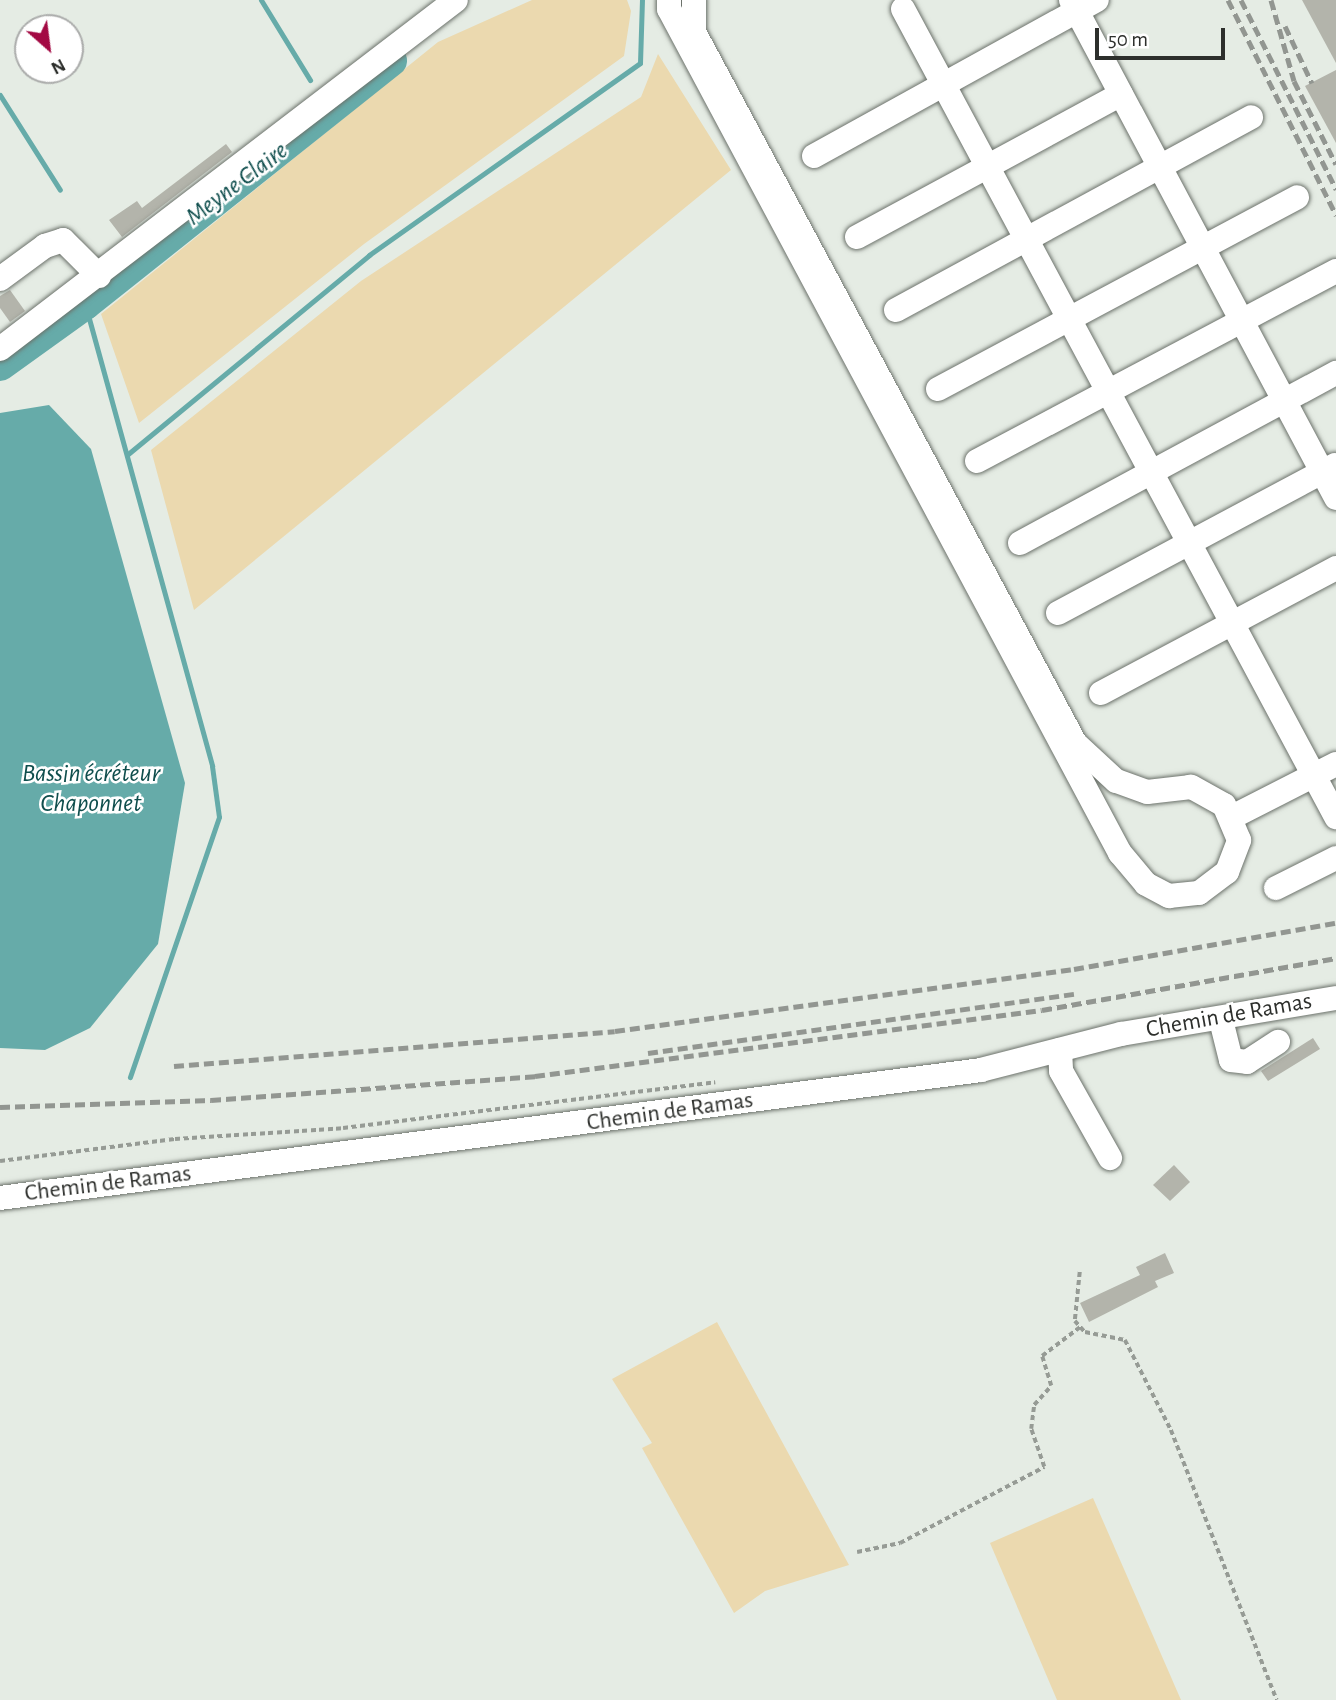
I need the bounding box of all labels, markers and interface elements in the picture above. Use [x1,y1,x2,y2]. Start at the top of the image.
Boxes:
north arrow [14,14,84,84]
scale bar [1098,14,1228,58]
text: 50 m [1108,29,1148,50]
text: N [48,55,68,78]
water label: Meyne Claire [180,135,294,233]
water label: Bassin écréteur Chaponnet [22,758,160,820]
street label: Chemin de Ramas [1144,987,1314,1045]
street label: Chemin de Ramas [585,1086,755,1138]
street label: Chemin de Ramas [23,1159,193,1209]

